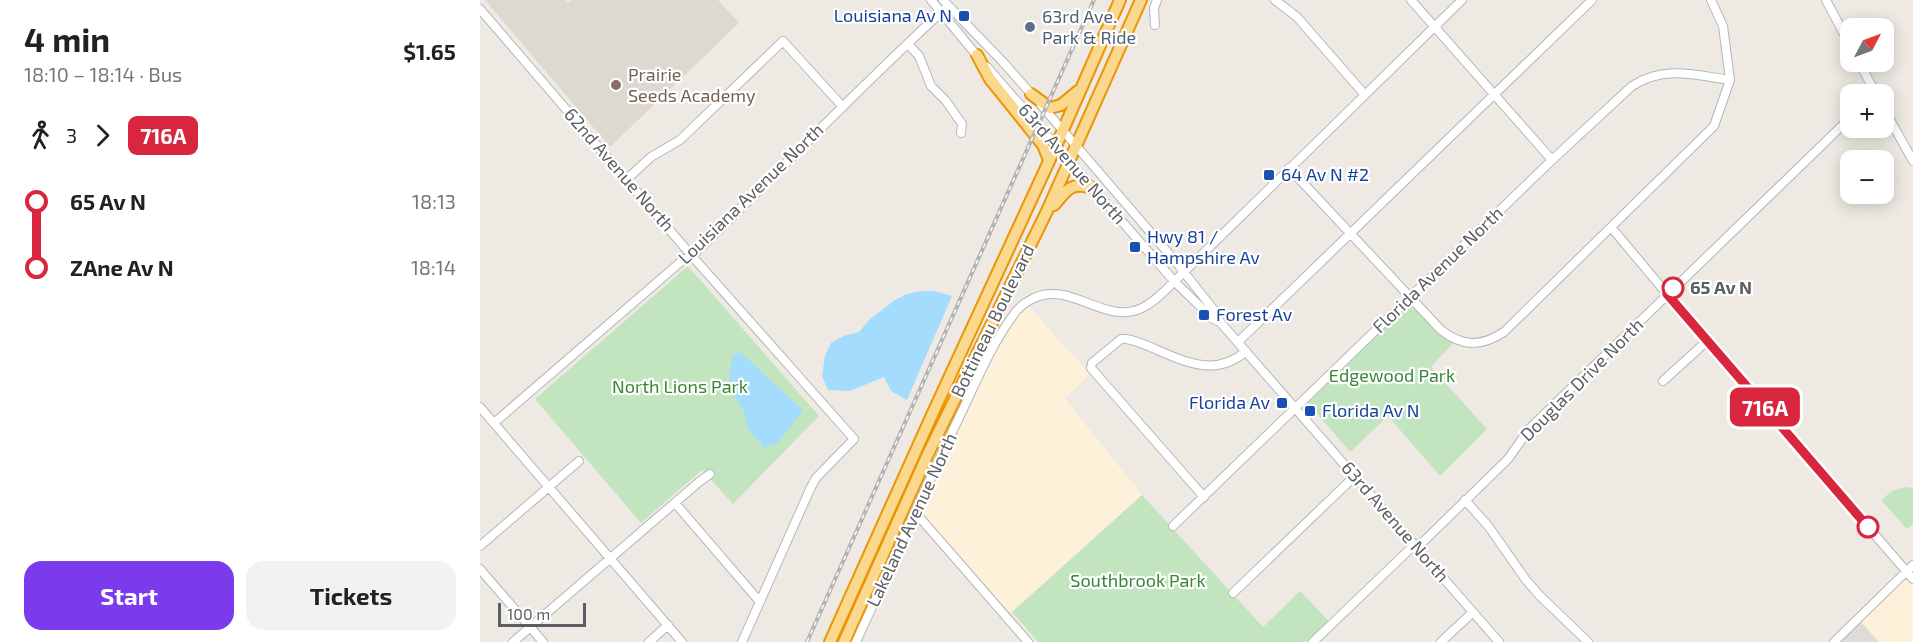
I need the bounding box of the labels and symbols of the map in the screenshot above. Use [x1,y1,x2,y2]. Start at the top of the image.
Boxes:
place label: Louisiana Av N [834,4,952,26]
place label: 63rd Ave. Park & Ride [1042,5,1136,48]
marker: Louisiana Av N [957,9,971,23]
north arrow [1840,18,1894,72]
marker: 63rd Ave. Park & Ride [1023,20,1037,34]
place label: Prairie Seeds Academy [628,63,756,106]
marker: Prairie Seeds Academy [609,78,623,92]
street label: 63rd Avenue North [1014,98,1131,228]
street label: 62nd Avenue North [560,103,679,236]
street label: Louisiana Avenue North [673,118,827,268]
place label: 64 Av N #2 [1281,163,1369,185]
marker: 64 Av N #2 [1262,168,1276,182]
street label: Florida Avenue North [1368,201,1507,337]
place label: Hwy 81 / Hampshire Av [1147,225,1260,268]
marker: Hwy 81 / Hampshire Av [1128,240,1142,254]
street label: Bottineau Boulevard [946,241,1039,400]
place label: 65 Av N [1690,276,1752,298]
marker: 65 Av N [1662,277,1684,299]
place label: Forest Av [1216,303,1293,325]
marker: Forest Av [1197,308,1211,322]
street label: Douglas Drive North [1515,313,1647,445]
park label: Edgewood Park [1329,364,1455,386]
park label: North Lions Park [612,375,748,397]
line badge: 716A [1723,388,1807,426]
place label: Florida Av [1189,391,1270,413]
marker: Florida Av [1275,396,1289,410]
place label: Florida Av N [1322,399,1419,421]
marker: Florida Av N [1303,404,1317,418]
street label: Lakeland Avenue North [861,429,961,610]
street label: 63rd Avenue North [1337,456,1454,586]
unlabelled marker [1857,516,1879,538]
park label: Southbrook Park [1070,569,1206,591]
scale bar [498,600,586,628]

